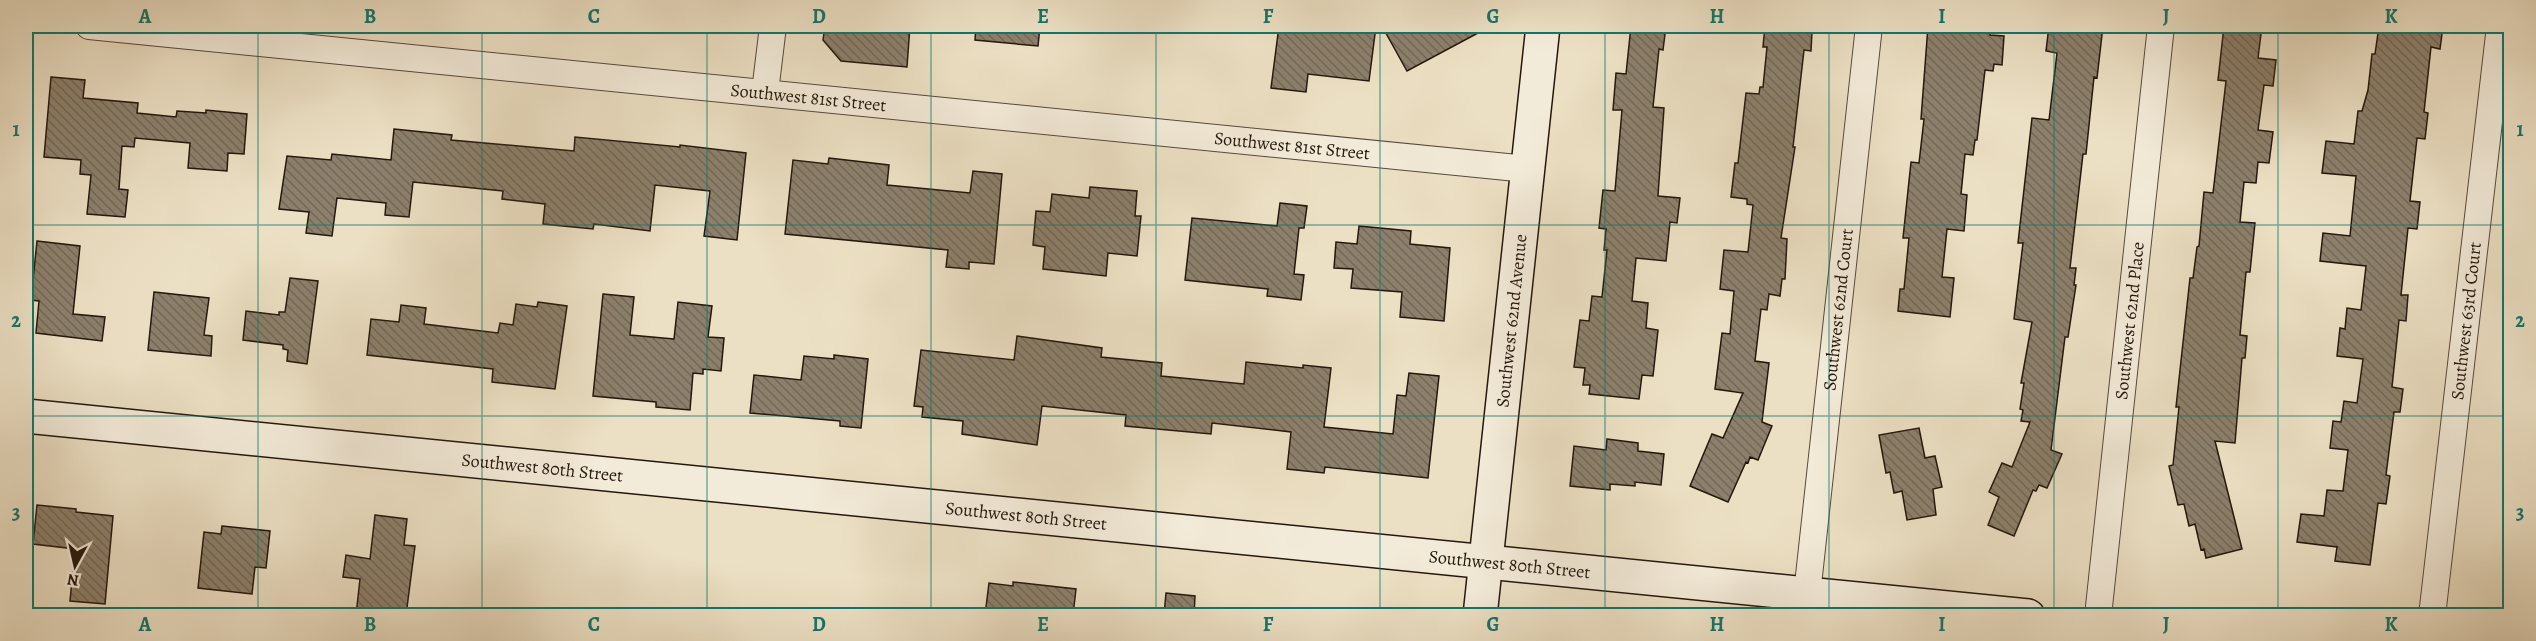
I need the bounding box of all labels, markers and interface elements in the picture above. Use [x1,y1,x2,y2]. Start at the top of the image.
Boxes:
text: A [138,3,152,30]
text: B [364,3,376,30]
text: C [588,3,600,30]
text: D [812,3,826,30]
text: E [1037,3,1049,30]
text: F [1263,3,1274,30]
text: G [1486,3,1500,30]
text: H [1710,3,1725,30]
text: I [1938,3,1946,30]
text: J [2163,3,2170,30]
text: K [2384,3,2398,30]
street label: Southwest 81st Street [729,78,888,117]
text: 1 [12,116,20,143]
text: 1 [2516,116,2524,143]
street label: Southwest 81st Street [1213,126,1371,165]
street label: Southwest 62nd Court [1817,227,1859,392]
street label: Southwest 62nd Avenue [1490,233,1533,409]
street label: Southwest 62nd Place [2109,241,2150,401]
street label: Southwest 63rd Court [2445,241,2487,401]
text: 2 [11,307,21,334]
text: 2 [2515,307,2525,334]
street label: Southwest 80th Street [461,448,624,488]
street label: Southwest 80th Street [944,496,1108,536]
text: 3 [12,499,20,526]
text: 3 [2516,499,2524,526]
north arrow [45,536,105,596]
street label: Southwest 80th Street [1428,544,1592,584]
text: N [65,568,80,592]
text: A [138,611,152,638]
text: B [364,611,376,638]
text: C [588,611,600,638]
text: D [812,611,826,638]
text: E [1037,611,1049,638]
text: F [1263,611,1274,638]
text: G [1486,611,1500,638]
text: H [1710,611,1725,638]
text: I [1938,611,1946,638]
text: J [2163,611,2170,638]
text: K [2384,611,2398,638]

